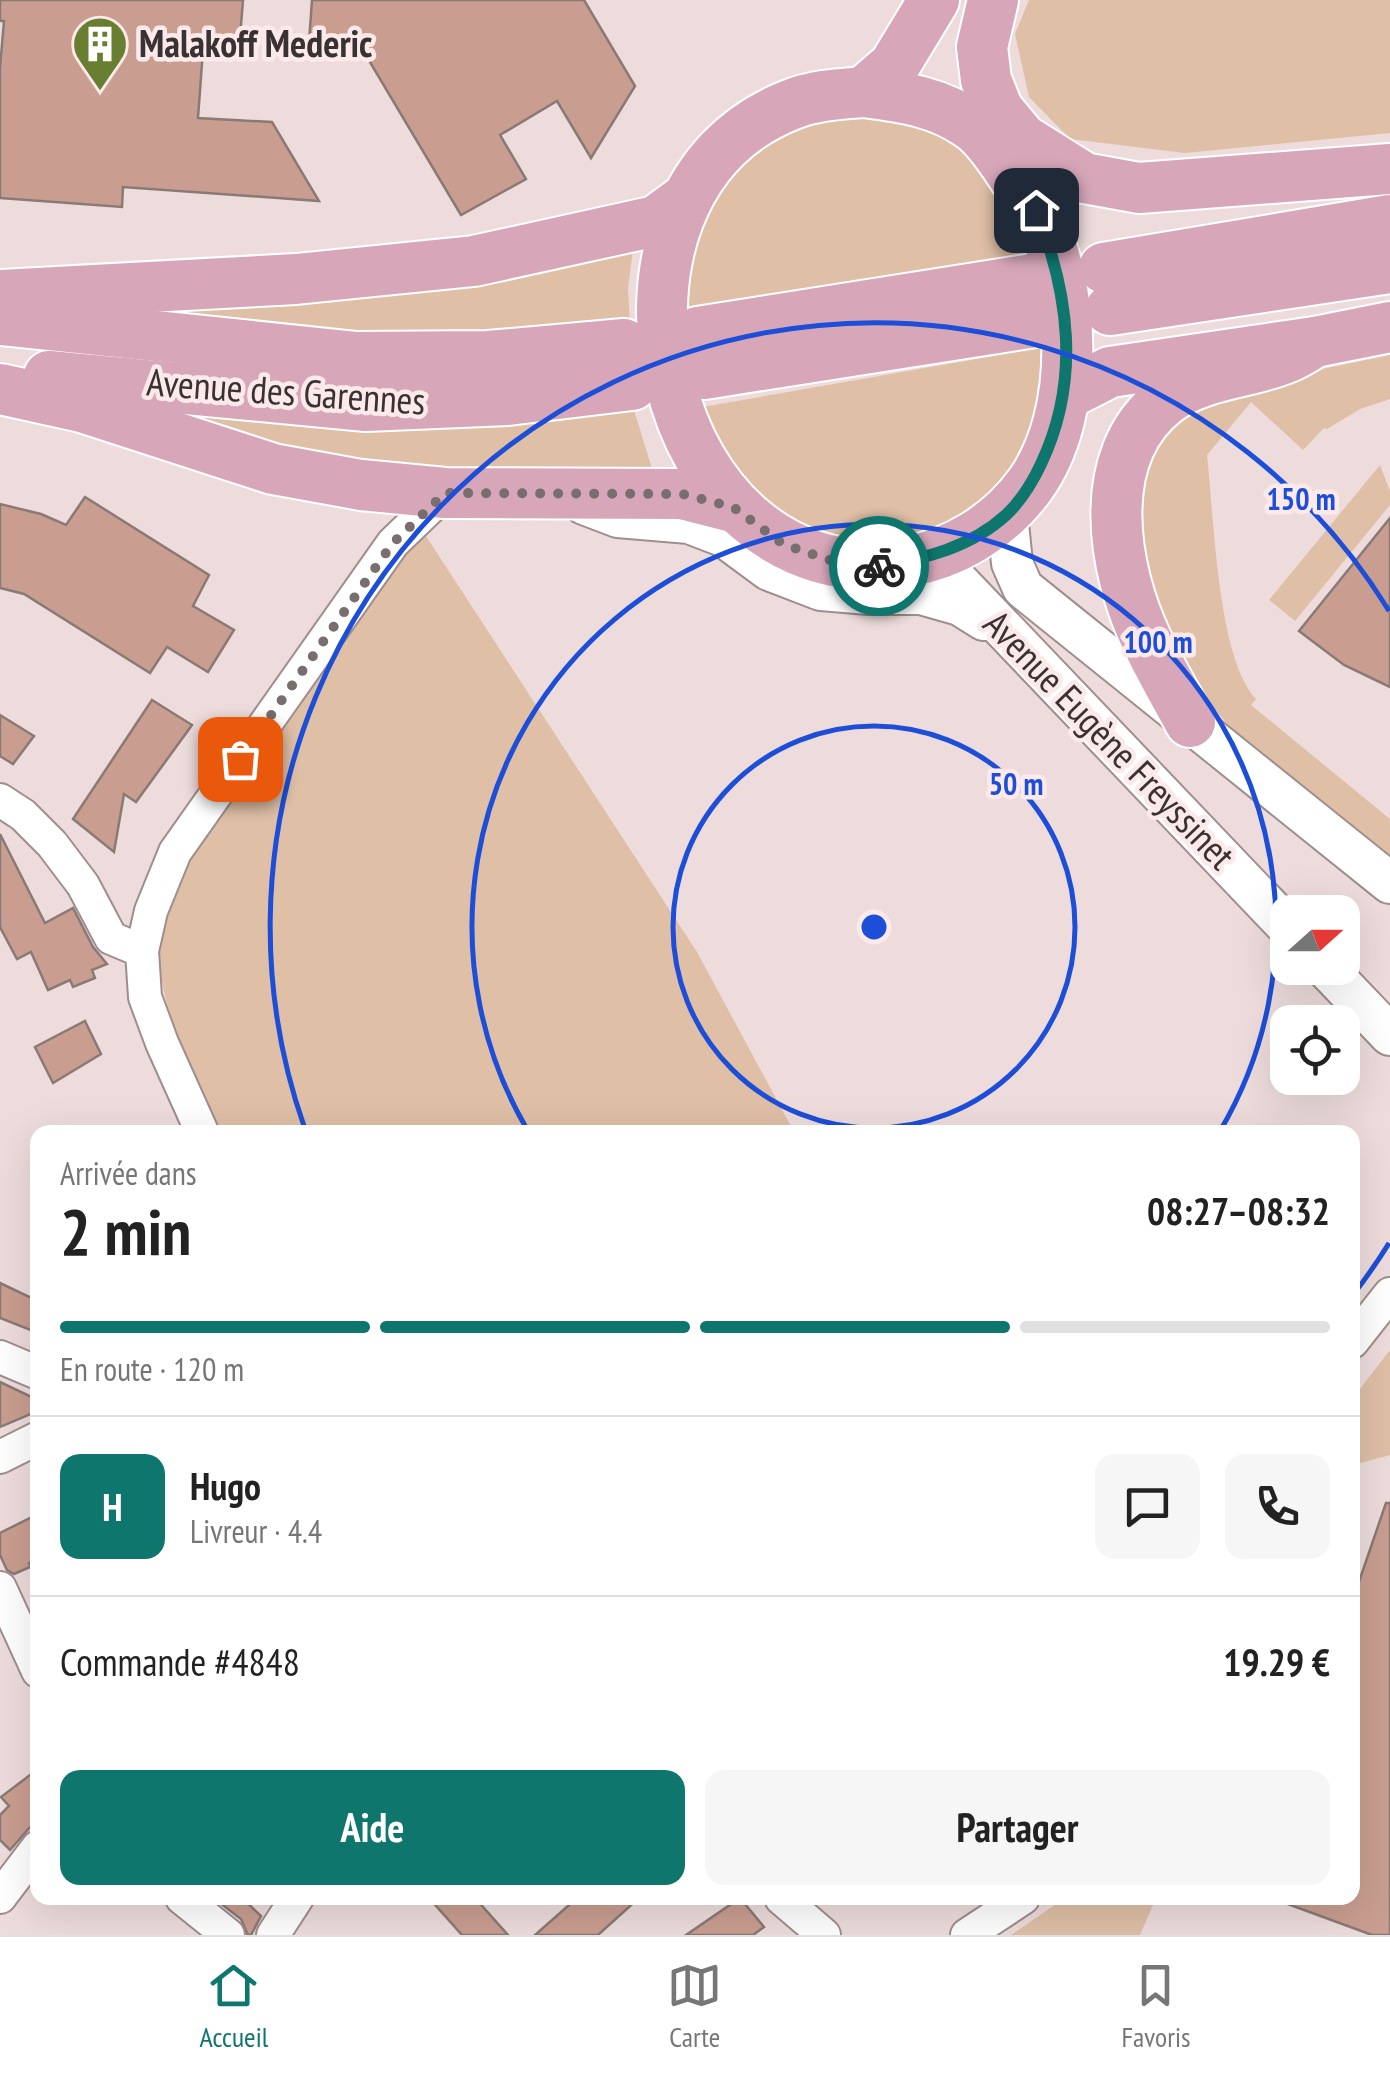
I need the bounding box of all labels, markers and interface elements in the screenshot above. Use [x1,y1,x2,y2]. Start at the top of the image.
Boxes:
building icon: Malakoff Mederic [70,14,130,93]
place label: Malakoff Mederic [139,18,372,67]
pin [994,168,1079,253]
icon: home [1009,183,1064,238]
street label: Avenue des Garennes [145,356,427,425]
text: 150 m [1266,479,1336,518]
courier [829,516,929,616]
icon: bike [852,539,907,594]
street label: Avenue Eugène Freyssinet [974,599,1247,879]
text: 100 m [1123,622,1193,661]
pin [198,717,283,802]
icon: bag [213,732,268,787]
text: 50 m [989,764,1043,803]
north arrow [1270,895,1360,985]
map controls [1270,895,1360,1095]
centre of rings [856,909,892,945]
button: locate [1270,1005,1360,1095]
text: Arrivée dans [60,1152,197,1194]
text: 08:27–08:32 [1147,1186,1330,1235]
text: 2 min [60,1189,191,1273]
text: En route · 120 m [60,1348,244,1390]
button: chat [1095,1454,1200,1559]
button: phone [1225,1454,1330,1559]
text: Hugo [190,1461,261,1510]
text: H [102,1482,123,1531]
text: Livreur · 4.4 [190,1510,322,1552]
text: Commande #4848 [60,1637,300,1686]
text: 19.29 € [1223,1637,1330,1686]
button: Aide [60,1770,685,1885]
button: Partager [705,1770,1330,1885]
tab: Accueil [200,1958,268,2055]
tab: Carte [667,1958,722,2055]
tab: Favoris [1121,1958,1190,2055]

